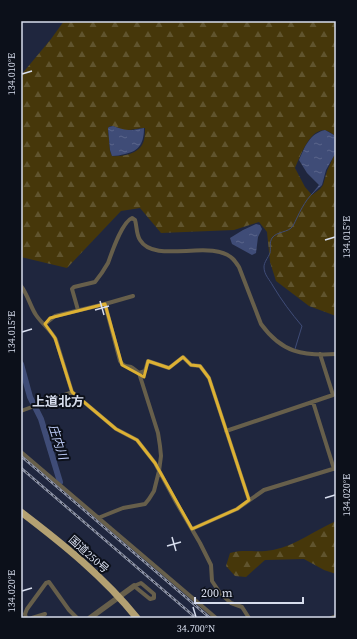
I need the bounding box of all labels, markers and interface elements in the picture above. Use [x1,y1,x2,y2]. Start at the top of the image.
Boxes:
text: 134.010°E [5,53,18,95]
text: 134.015°E [340,216,353,258]
text: 134.015°E [5,311,18,353]
district label: 上道北方 [32,393,84,410]
water label: 庄内川 [45,422,72,463]
text: 134.020°E [340,474,353,516]
street label: 国道250号 [65,532,112,577]
text: 134.020°E [5,570,18,612]
scale bar [195,579,303,605]
text: 200 m [201,585,233,601]
text: 34.700°N [177,622,215,635]

